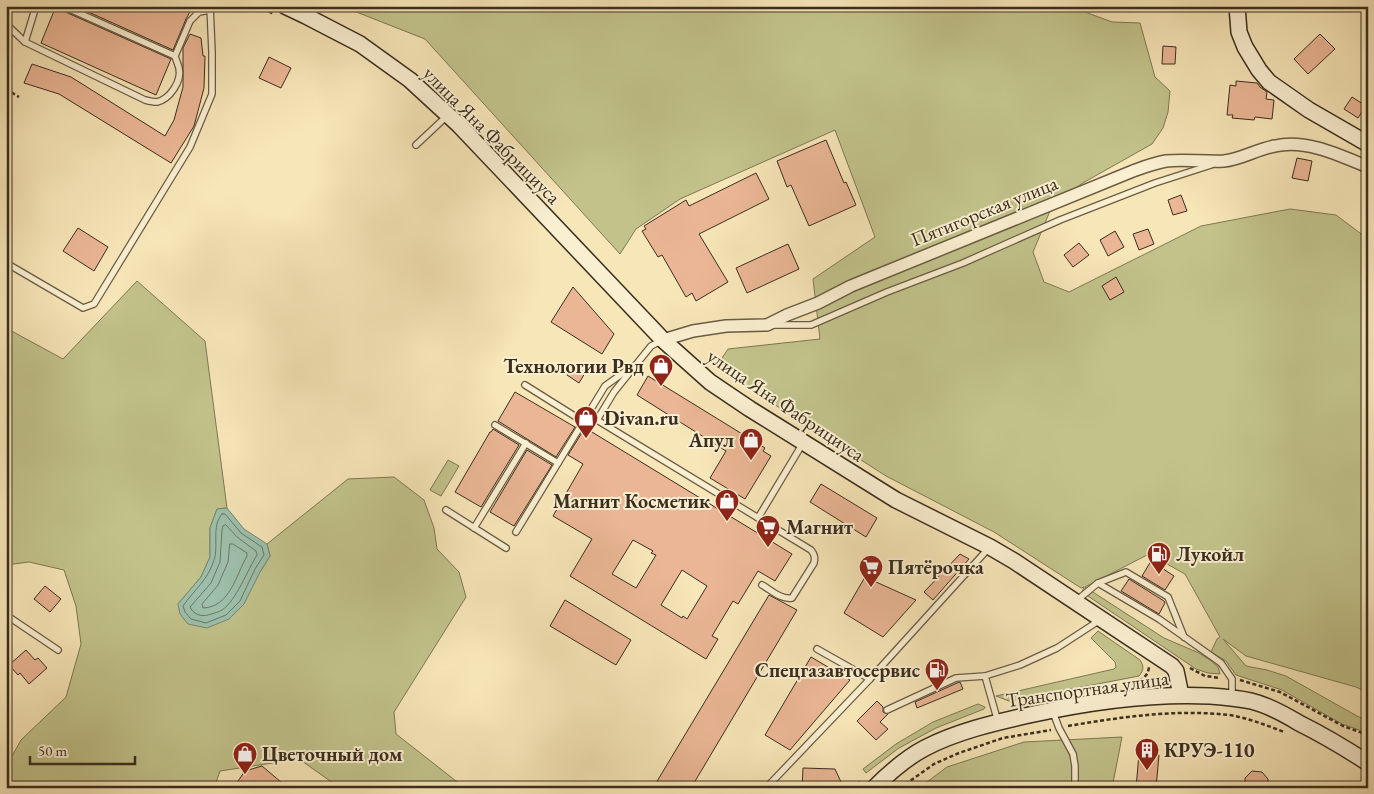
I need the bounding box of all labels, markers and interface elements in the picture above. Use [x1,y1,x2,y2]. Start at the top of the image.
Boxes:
street label: улица Яна Фабрициуса [417,60,567,210]
street label: Пятигорская улица [907,170,1061,252]
street label: улица Яна Фабрициуса [702,343,870,467]
place label: Технологии Рвд [503,353,644,379]
shop icon: Технологии Рвд [648,353,674,387]
shop icon: Divan.ru [573,405,599,439]
place label: Divan.ru [604,405,679,431]
place label: Апул [688,427,734,453]
shop icon: Апул [738,427,764,461]
place label: Магнит Косметик [553,488,710,514]
shop icon: Магнит Косметик [714,488,740,522]
supermarket icon: Магнит [755,514,781,548]
place label: Магнит [786,514,853,540]
fuel station icon: Лукойл [1146,541,1172,575]
place label: Лукойл [1176,541,1244,567]
supermarket icon: Пятёрочка [858,554,884,588]
place label: Пятёрочка [888,554,984,580]
place label: Спецгазавтосервис [755,657,920,683]
fuel station icon: Спецгазавтосервис [924,657,950,691]
street label: Транспортная улица [1004,665,1170,713]
scale bar [30,734,135,766]
building icon: КРУЭ-110 [1134,737,1160,771]
place label: КРУЭ-110 [1164,737,1255,763]
text: 50 m [38,741,67,760]
shop icon: Цветочный дом [232,741,258,775]
place label: Цветочный дом [262,741,403,767]

